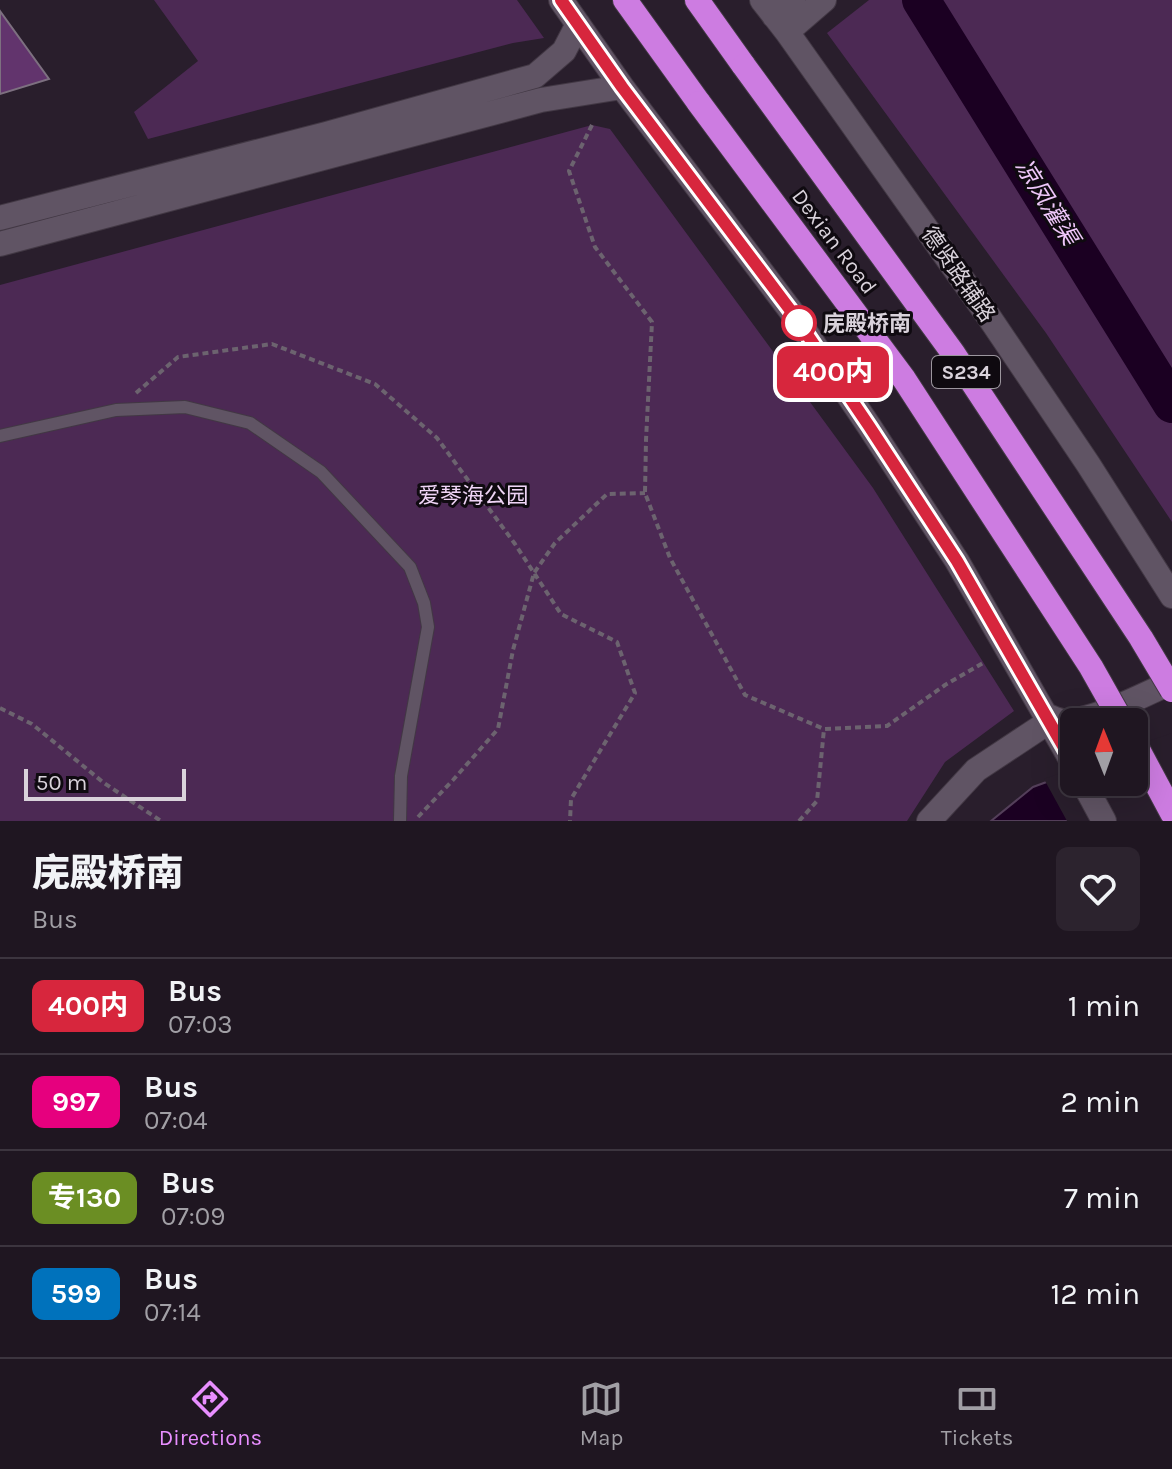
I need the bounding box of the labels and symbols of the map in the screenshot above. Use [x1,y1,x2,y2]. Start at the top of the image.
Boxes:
water label: 凉凤灌渠 [1010,154,1086,253]
street label: Dexian Road [786,184,882,299]
street label: 德贤路辅路 [916,222,1000,327]
marker: 庑殿桥南 [782,306,816,340]
place label: 庑殿桥南 [823,311,911,337]
line badge: 400内 [777,346,889,398]
road number: S234 [932,356,1000,388]
park label: 爱琴海公园 [418,483,528,509]
north arrow [1060,708,1148,796]
scale bar [24,765,186,801]

